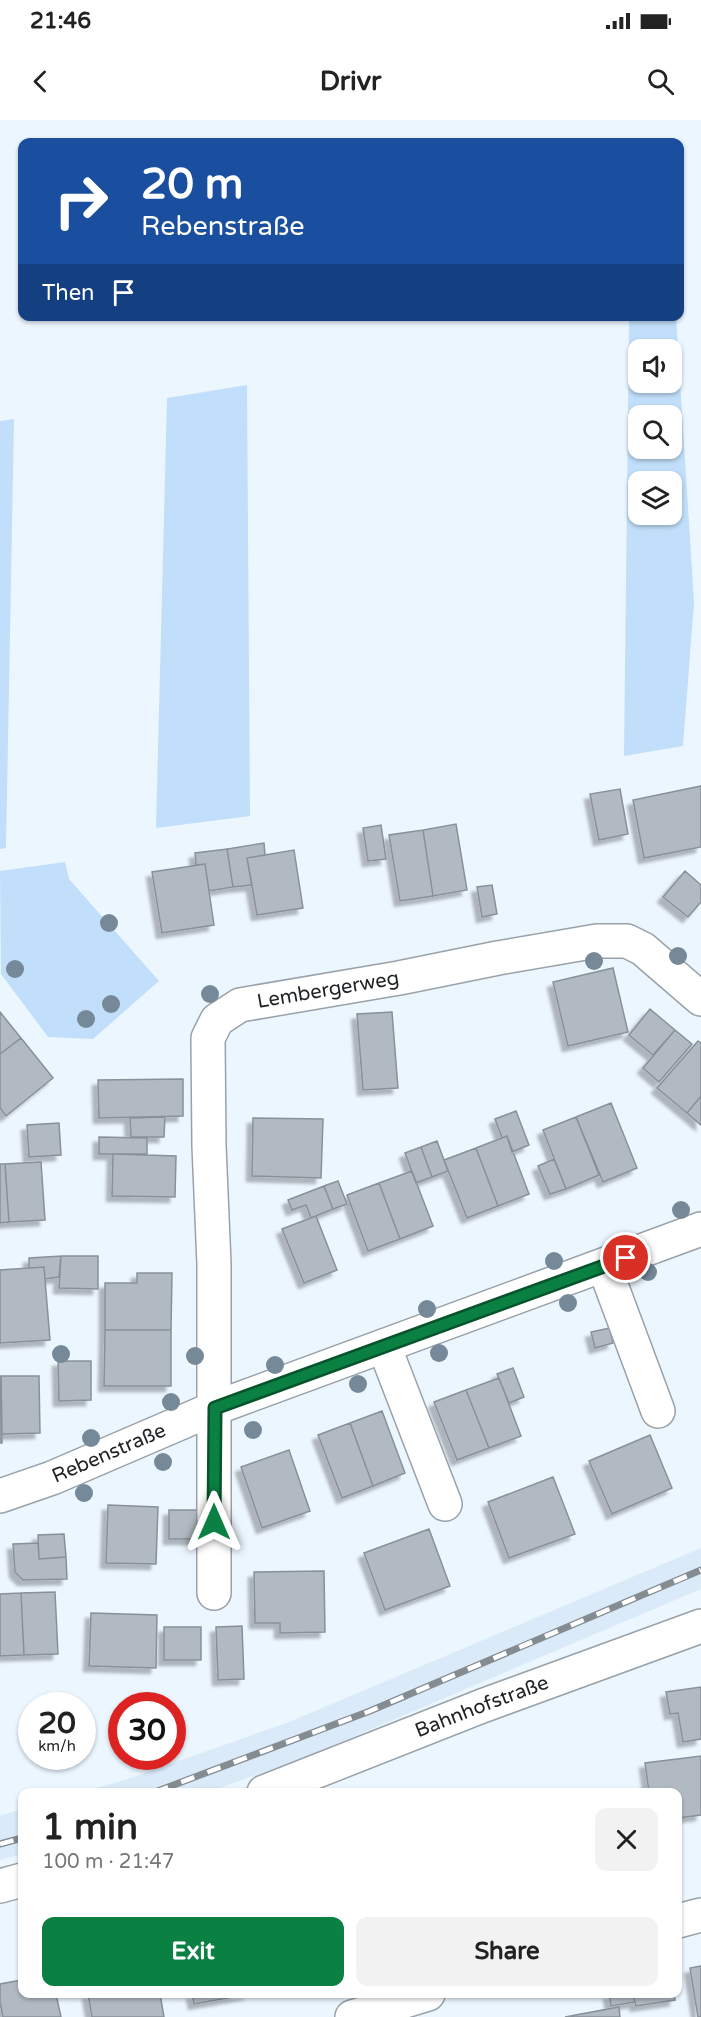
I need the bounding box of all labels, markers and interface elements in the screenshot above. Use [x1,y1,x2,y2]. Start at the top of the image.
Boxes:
text: 21:46 [30,8,91,34]
icon: back [24,65,57,98]
text: Drivr [320,65,381,98]
icon: search [644,65,677,98]
text: 20 m [141,159,243,210]
icon: right [42,162,120,240]
text: Rebenstraße [141,210,305,243]
icon: arrive [107,276,140,309]
text: Then [42,280,95,306]
map controls [628,339,682,525]
button: sound [628,339,682,393]
button: search [628,405,682,459]
button: layers [628,471,682,525]
street label: Lembergerweg [255,966,401,1014]
pin [600,1232,651,1283]
icon: arrive [609,1241,642,1274]
street label: Rebenstraße [48,1419,169,1489]
position arrow [182,1490,246,1554]
street label: Bahnhofstraße [412,1671,552,1743]
speed limit sign: 30 [108,1692,186,1770]
text: 20 [38,1705,76,1742]
text: km/h [38,1737,76,1755]
text: 1 min [42,1806,138,1849]
button: close [595,1808,658,1871]
text: 100 m · 21:47 [42,1850,174,1874]
button: Exit [42,1917,344,1986]
button: Share [356,1917,658,1986]

